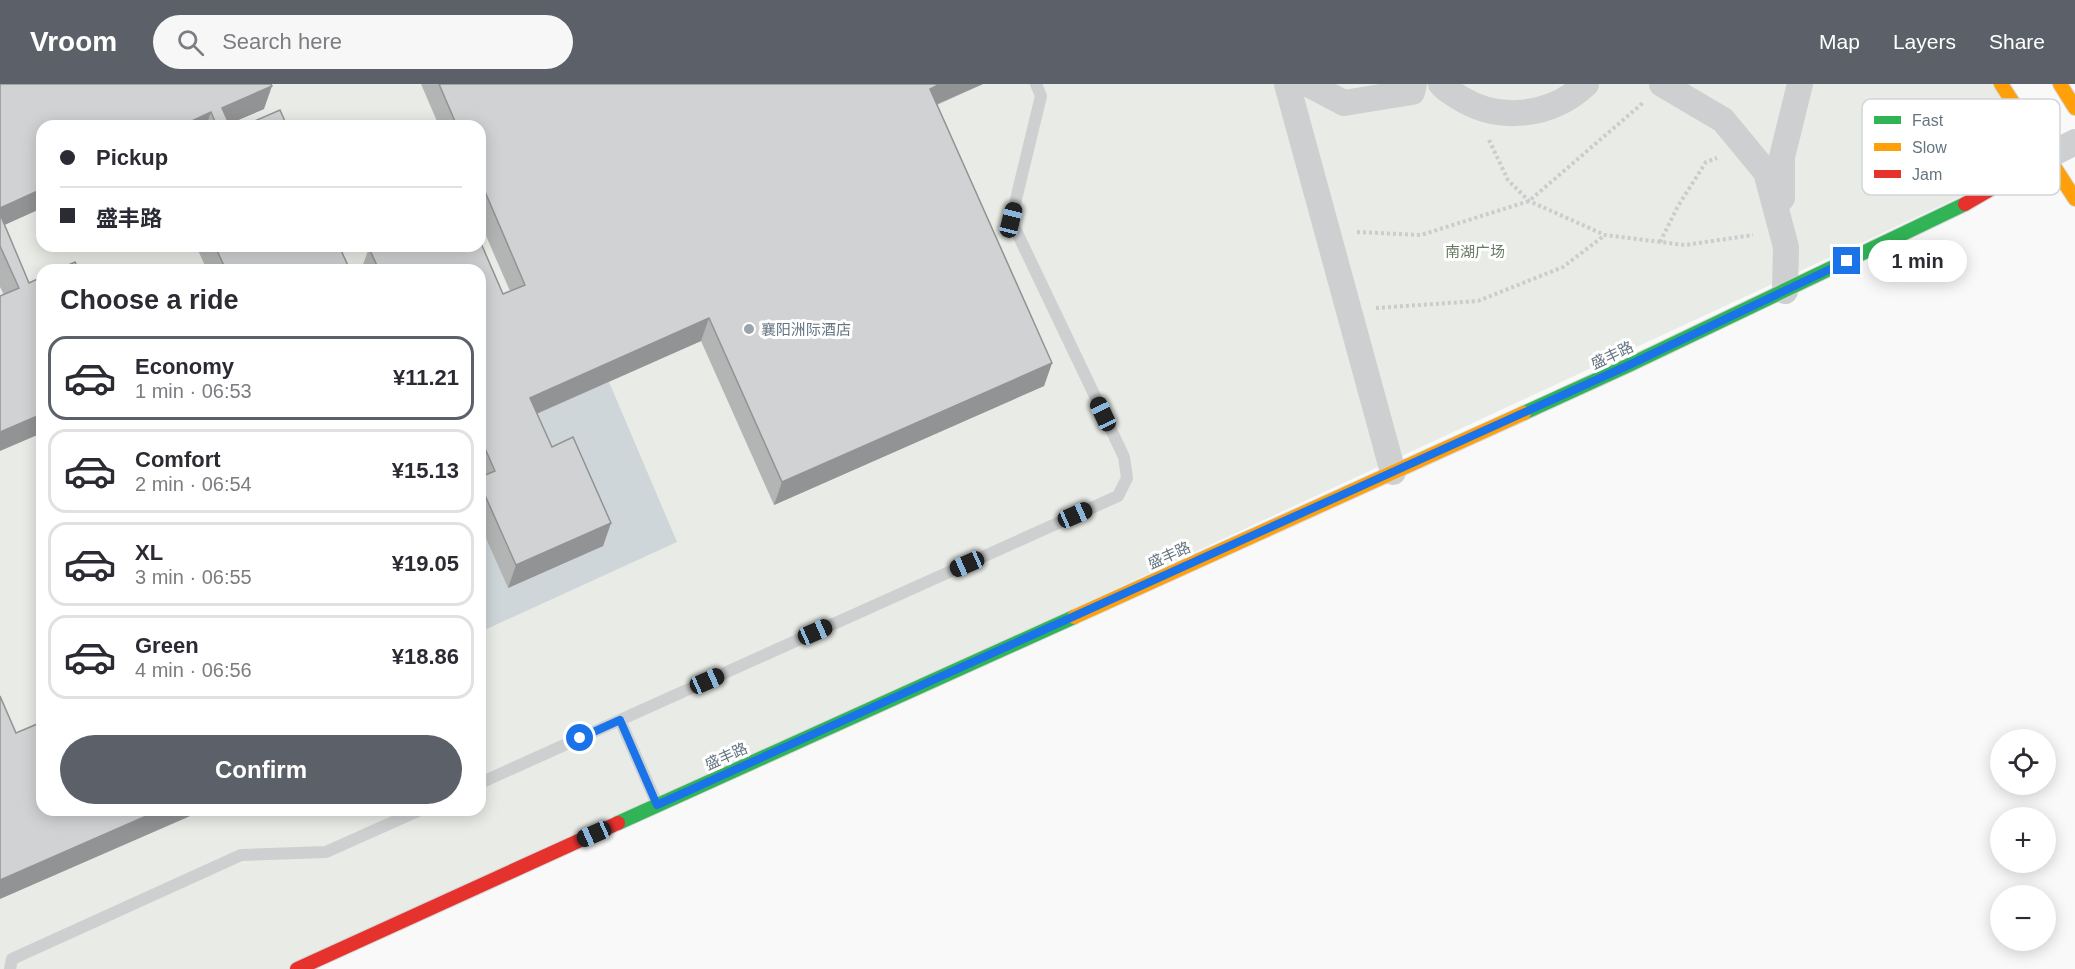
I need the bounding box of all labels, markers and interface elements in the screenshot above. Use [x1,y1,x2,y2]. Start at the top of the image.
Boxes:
search box [153,15,573,69]
text: Vroom [30,26,117,57]
icon: search [174,26,207,59]
text: Search here [222,29,342,54]
text: Map [1819,30,1860,53]
text: Layers [1893,30,1956,53]
text: Share [1989,30,2045,53]
legend [1862,99,2060,195]
text: Fast [1912,112,1944,129]
text: Slow [1912,139,1947,156]
text: Pickup [96,145,168,170]
text: Jam [1912,166,1942,183]
car [998,200,1024,240]
text: 盛丰路 [96,206,162,231]
callout: 1 min [1868,240,1967,282]
park label: 南湖广场 [1445,243,1505,260]
route end [1833,247,1860,274]
text: 1 min [1891,250,1944,272]
text: Choose a ride [60,285,239,315]
place label: 襄阳洲际酒店 [761,321,851,338]
marker: 襄阳洲际酒店 [742,322,756,336]
street label: 盛丰路 [1588,338,1636,372]
icon: car [63,351,117,405]
text: Economy [135,354,234,379]
text: ¥11.21 [393,365,459,390]
text: 1 min · 06:53 [135,380,252,402]
car [1087,394,1119,434]
icon: car [63,444,117,498]
text: Comfort [135,447,221,472]
text: ¥15.13 [392,458,459,483]
text: 2 min · 06:54 [135,473,252,495]
car [1055,499,1095,531]
icon: car [63,537,117,591]
street label: 盛丰路 [1145,538,1193,572]
text: XL [135,540,163,565]
car [947,548,987,580]
text: ¥19.05 [392,551,459,576]
text: 3 min · 06:55 [135,566,252,588]
car [795,616,835,648]
icon: car [63,630,117,684]
text: Green [135,633,199,658]
text: ¥18.86 [392,644,459,669]
text: 4 min · 06:56 [135,659,252,681]
car [687,665,727,697]
route start [566,724,593,751]
map controls [1990,729,2056,951]
button: locate [1990,729,2056,795]
button: Confirm [60,735,462,804]
street label: 盛丰路 [702,739,750,773]
button: + [1990,807,2056,873]
car [574,818,614,850]
button: − [1990,885,2056,951]

